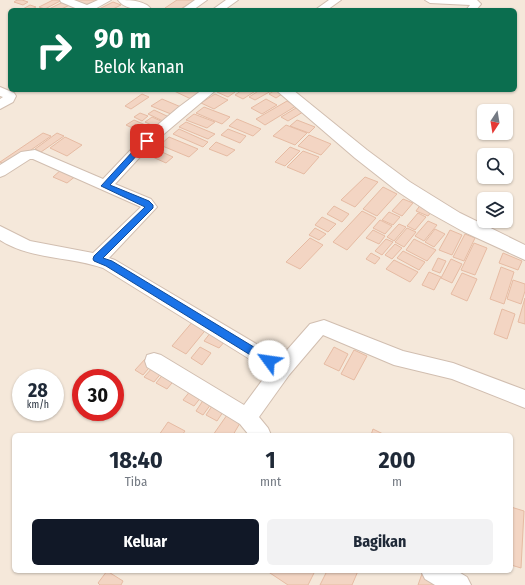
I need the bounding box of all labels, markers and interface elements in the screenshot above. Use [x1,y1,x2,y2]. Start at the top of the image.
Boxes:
text: 90 m [94,22,151,55]
icon: right [28,24,80,76]
text: Belok kanan [94,56,184,78]
north arrow [477,104,513,140]
map controls [477,104,513,228]
pin [130,124,164,158]
icon: arrive [136,130,158,152]
button: search [477,148,513,184]
button: layers [477,192,513,228]
position arrow [248,340,290,382]
speed limit sign: 30 [72,369,124,421]
text: 28 [28,378,48,402]
text: km/h [27,399,49,411]
text: 18:40 [109,446,163,474]
text: 1 [266,446,276,474]
text: 200 [378,446,416,474]
text: Tiba [125,474,147,489]
text: mnt [260,474,281,489]
text: m [392,474,402,489]
button: Keluar [32,519,259,565]
button: Bagikan [267,519,493,565]

